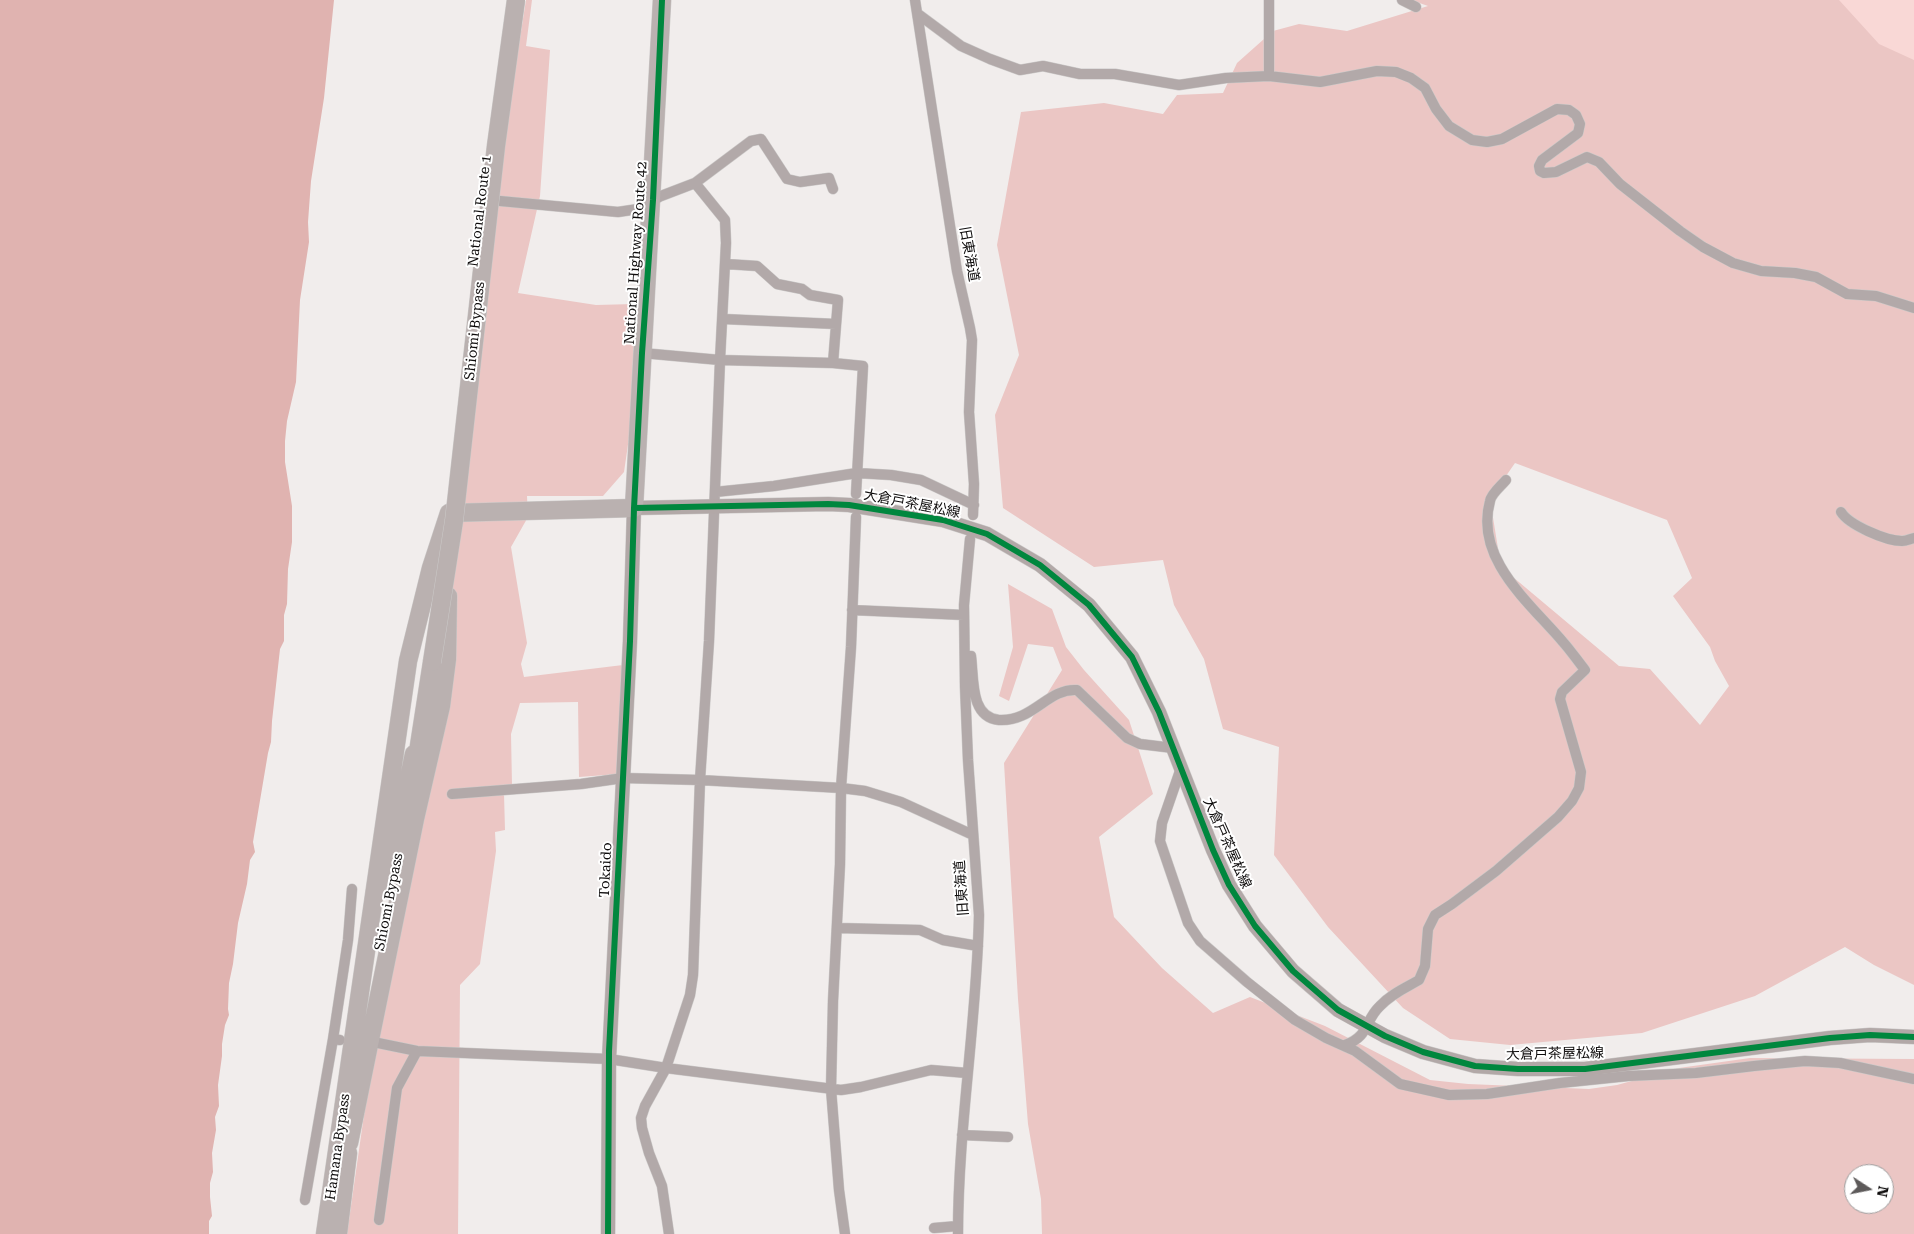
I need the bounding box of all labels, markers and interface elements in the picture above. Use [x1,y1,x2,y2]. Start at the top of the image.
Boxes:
street label: National Route 1 [465,154,495,268]
street label: National Highway Route 42 [621,161,651,345]
street label: 旧東海道 [956,225,982,283]
street label: Shiomi Bypass [461,281,489,381]
street label: 大倉戸茶屋松線 [862,486,962,522]
street label: 大倉戸茶屋松線 [1199,795,1255,891]
street label: Tokaido [596,842,616,898]
street label: Shiomi Bypass [371,852,407,952]
street label: 旧東海道 [952,859,972,917]
street label: 大倉戸茶屋松線 [1506,1045,1604,1063]
street label: Hamana Bypass [322,1093,354,1201]
north arrow [1844,1164,1894,1214]
text: N [1874,1185,1892,1198]

